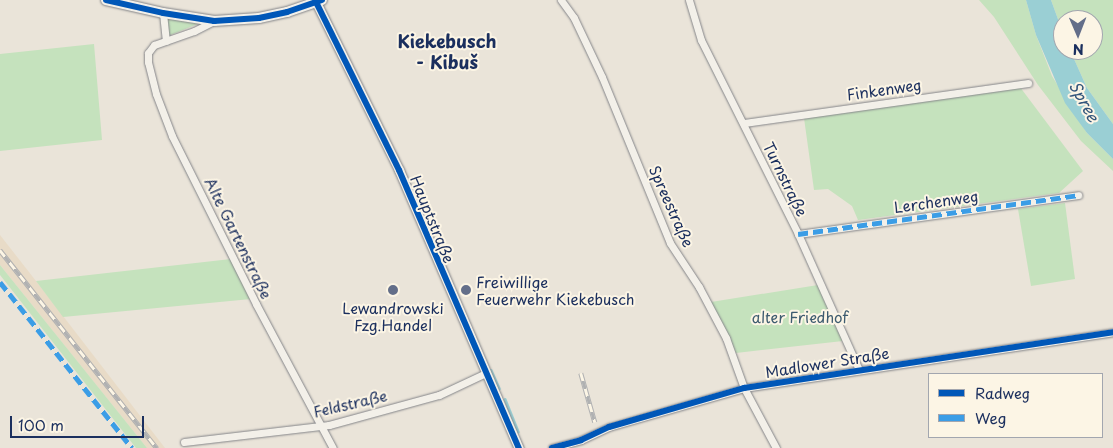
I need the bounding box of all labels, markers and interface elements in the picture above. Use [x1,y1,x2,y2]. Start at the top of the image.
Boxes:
north arrow [1053,10,1103,60]
district label: Kiekebusch - Kibuš [398,31,496,74]
text: N [1073,39,1084,60]
street label: Finkenweg [845,75,923,103]
water label: Spree [1066,77,1104,125]
street label: Turnstraße [760,139,812,219]
street label: Spreestraße [646,162,698,250]
street label: Hauptstraße [407,173,459,265]
street label: Alte Gartenstraße [202,174,276,302]
street label: Lerchenweg [893,186,979,216]
place label: Freiwillige Feuerwehr Kiekebusch [476,272,633,307]
marker: Lewandrowski Fzg.Handel [387,284,399,296]
marker: Freiwillige Feuerwehr Kiekebusch [460,284,472,296]
place label: Lewandrowski Fzg.Handel [342,298,444,333]
park label: alter Friedhof [752,308,848,326]
street label: Madlower Straße [764,343,890,381]
legend [928,373,1103,438]
text: Radweg [975,381,1030,404]
street label: Feldstraße [311,386,389,420]
scale bar [12,406,146,438]
text: Weg [975,406,1006,429]
text: 100 m [18,413,64,436]

